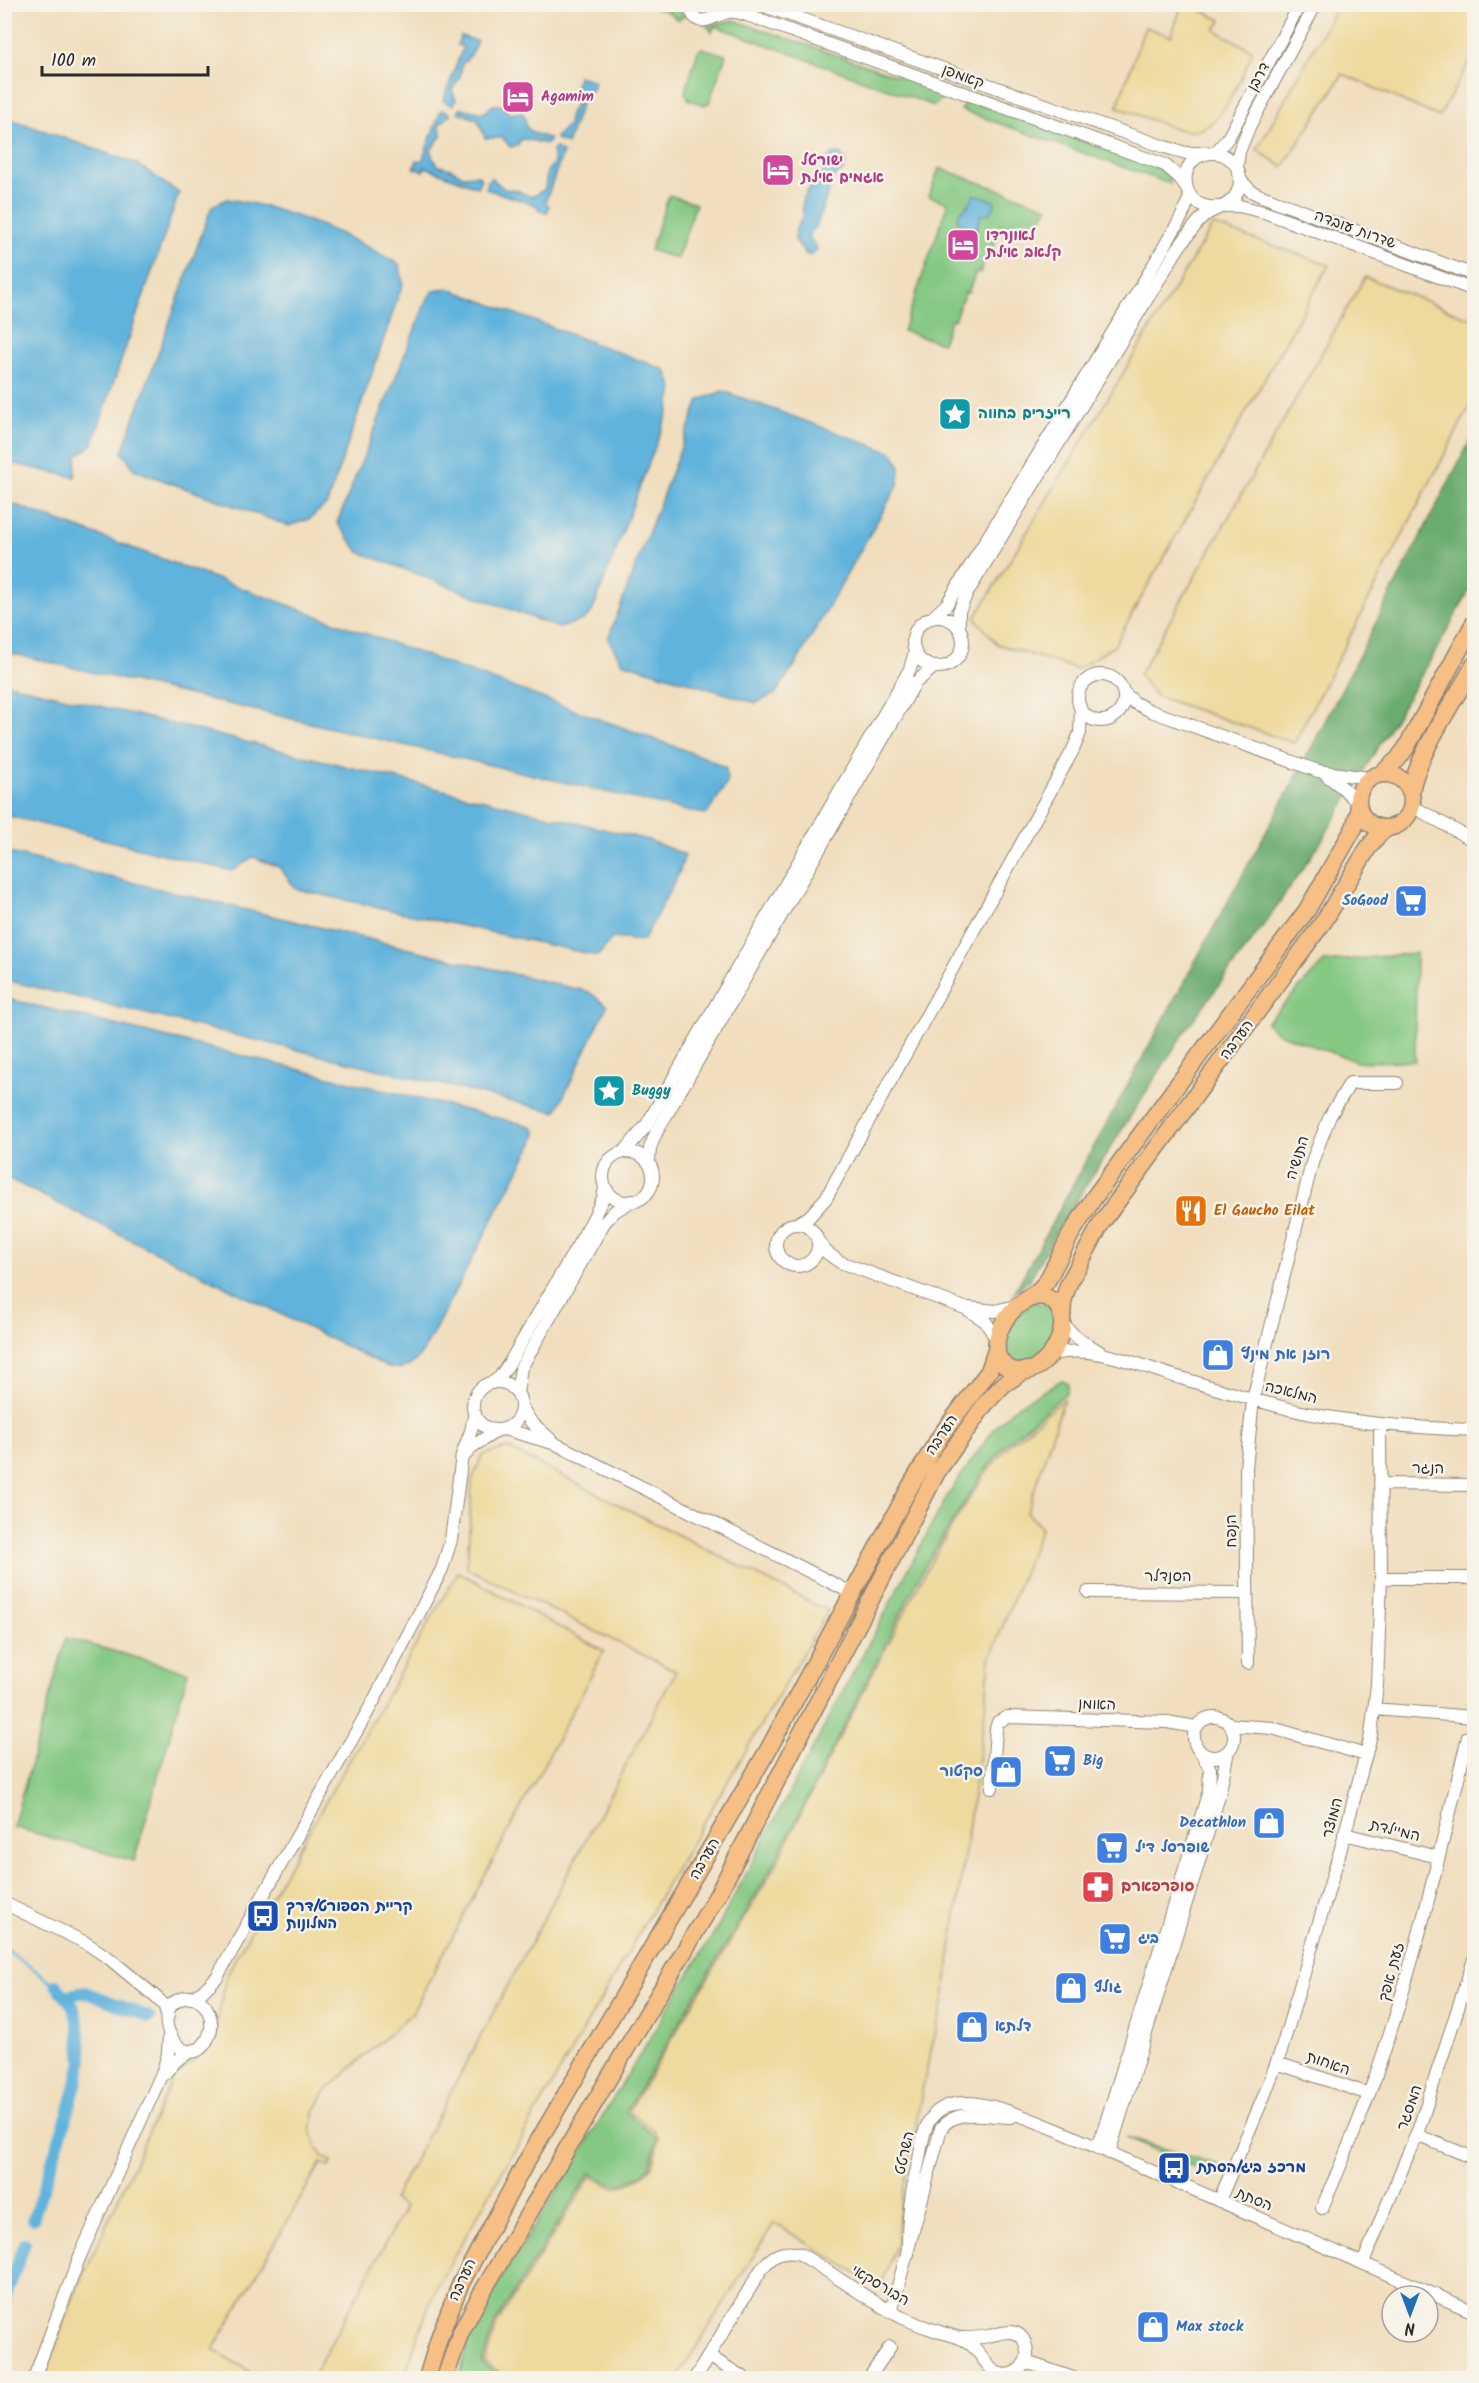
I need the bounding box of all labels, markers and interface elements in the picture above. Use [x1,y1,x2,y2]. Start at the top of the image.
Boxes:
scale bar [42,39,208,77]
text: 100 m [51,47,96,76]
street label: קאמפן [938,58,988,96]
street label: דרבן [1241,58,1277,96]
hotel icon: Agamim [500,79,536,115]
place label: Agamim [541,85,594,109]
place label: ישורטל אגמים אילת [800,149,884,190]
hotel icon: ישורטל אגמים אילת [760,152,796,188]
street label: שדרות עובדה [1311,204,1399,256]
place label: לאונרדו קלאב אילת [985,224,1061,265]
hotel icon: לאונרדו קלאב אילת [945,227,981,263]
place icon: רייזרים בחווה [937,396,973,432]
place label: רייזרים בחווה [978,402,1071,426]
supermarket icon: SoGood [1393,883,1429,919]
place label: SoGood [1342,889,1389,913]
street label: הערבה [1214,1015,1260,1065]
place icon: Buggy [591,1073,627,1109]
place label: Buggy [632,1079,671,1103]
street label: התושיה [1280,1133,1316,1183]
restaurant icon: El Gaucho Eilat [1173,1193,1209,1229]
place label: El Gaucho Eilat [1214,1199,1315,1223]
shop icon: רוזן את מינץ [1200,1337,1236,1373]
place label: רוזן את מינץ [1241,1343,1330,1367]
street label: המלאכה [1262,1375,1320,1411]
street label: הערבה [919,1410,965,1460]
street label: הנגר [1412,1457,1444,1481]
street label: הנפח [1220,1514,1244,1548]
street label: הסנדלר [1144,1565,1192,1589]
street label: האומן [1078,1692,1116,1718]
supermarket icon: Big [1042,1743,1078,1779]
place label: Big [1083,1749,1103,1773]
shop icon: סקטור [988,1754,1024,1790]
place label: סקטור [939,1760,983,1784]
street label: המוצר [1316,1795,1350,1841]
shop icon: Decathlon [1251,1805,1287,1841]
place label: Decathlon [1179,1811,1246,1835]
street label: המיילדת [1366,1813,1423,1849]
supermarket icon: שופרסל דיל [1094,1830,1130,1866]
street label: הערבה [683,1833,727,1885]
place label: שופרסל דיל [1135,1836,1209,1860]
pharmacy icon: סופרפארם [1080,1869,1116,1905]
place label: סופרפארם [1121,1875,1194,1899]
place label: קריית הספורט/דרך המלונות [286,1895,413,1936]
bus stop icon: קריית הספורט/דרך המלונות [245,1898,281,1934]
supermarket icon: ביג [1097,1921,1133,1957]
place label: ביג [1138,1927,1159,1951]
street label: זעת אפך [1373,1940,1411,2004]
shop icon: גולף [1053,1970,1089,2006]
place label: גולף [1094,1976,1122,2000]
shop icon: דלתא [954,2009,990,2045]
place label: דלתא [995,2015,1032,2039]
street label: האחות [1303,2045,1353,2083]
street label: המסגר [1391,2082,1429,2134]
street label: השרטט [888,2129,922,2177]
bus stop icon: מרכז ביג/הסתת [1156,2150,1192,2186]
place label: מרכז ביג/הסתת [1195,2156,1306,2180]
street label: הסתת [1231,2181,1276,2219]
street label: הערבה [443,2255,483,2305]
street label: הבורסקאי [846,2259,914,2313]
north arrow [1380,2284,1440,2344]
shop icon: Max stock [1135,2309,1171,2345]
place label: Max stock [1176,2315,1244,2339]
text: N [1405,2315,1415,2340]

